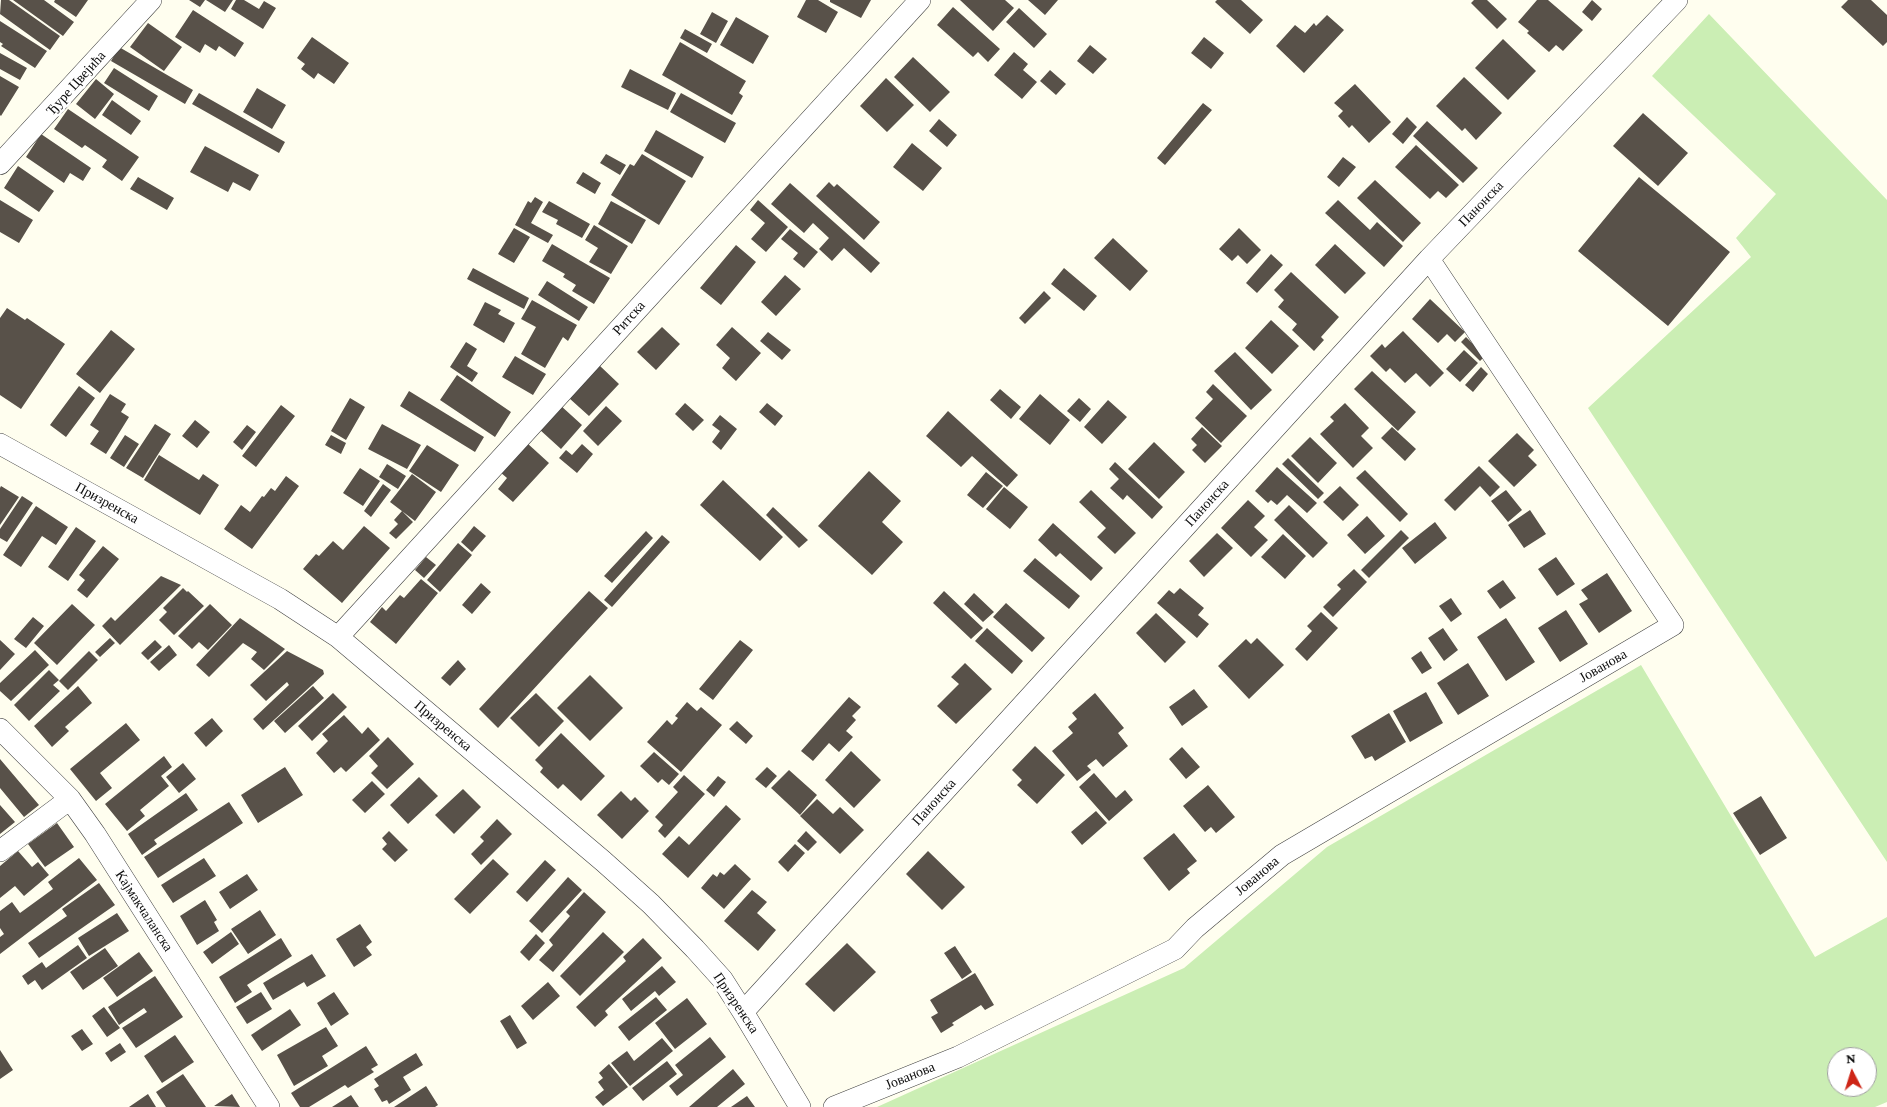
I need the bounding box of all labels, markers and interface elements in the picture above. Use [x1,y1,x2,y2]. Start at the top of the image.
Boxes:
street label: Ђуре Цвејића [43,47,109,119]
street label: Панонска [1455,178,1507,230]
street label: Ритска [609,297,649,339]
street label: Панонска [1182,476,1232,530]
street label: Призренска [72,479,142,527]
street label: Јованова [1576,646,1630,686]
street label: Призренска [411,697,475,755]
street label: Панонска [909,775,959,829]
street label: Јованова [1232,853,1282,899]
street label: Кајмакчаланска [111,867,177,955]
street label: Призренска [710,969,762,1037]
north arrow [1827,1047,1877,1097]
text: N [1845,1050,1856,1066]
street label: Јованова [883,1058,937,1094]

